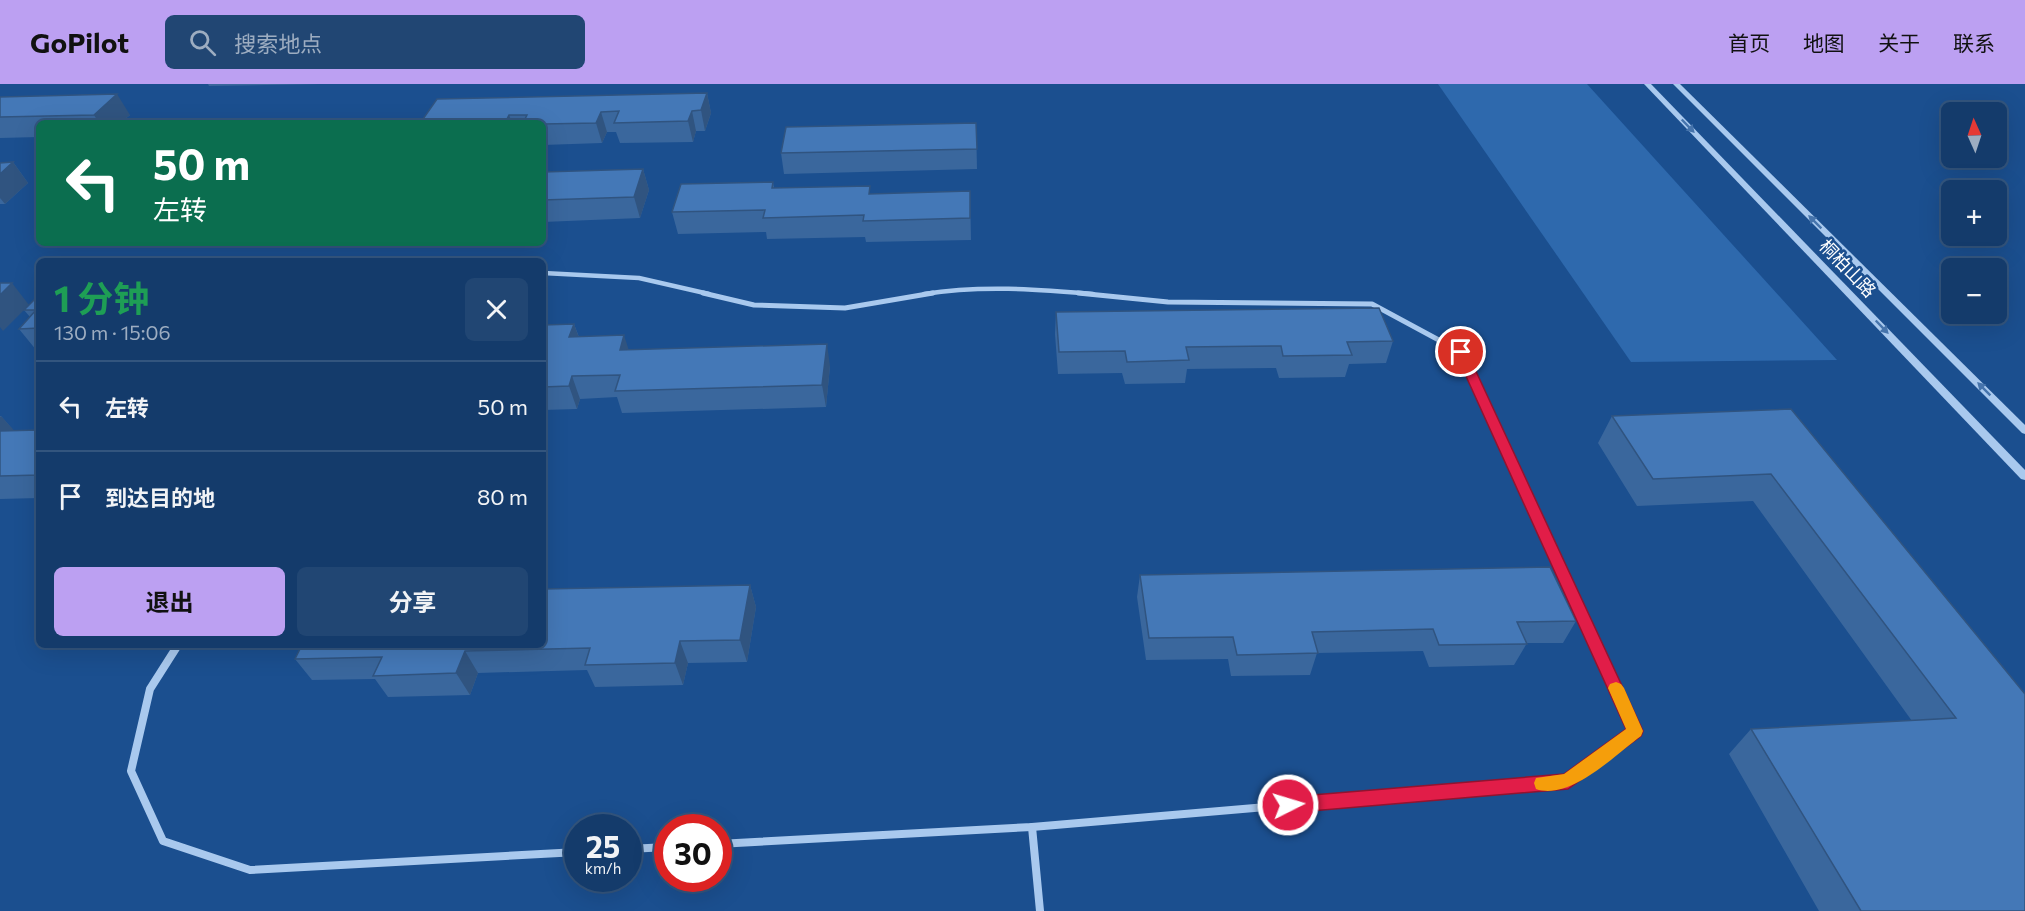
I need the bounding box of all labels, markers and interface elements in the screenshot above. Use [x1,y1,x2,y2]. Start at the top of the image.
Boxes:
search box [165,15,585,69]
text: GoPilot [30,25,129,59]
icon: search [186,26,219,59]
text: 搜索地点 [234,30,322,57]
text: 首页 [1728,30,1770,55]
text: 地图 [1803,30,1845,55]
text: 关于 [1878,30,1920,55]
text: 联系 [1953,30,1995,55]
north arrow [1941,102,2007,168]
map controls [1941,102,2007,324]
one-way arrow [1681,119,1695,134]
text: 50 m [153,137,250,189]
icon: left [54,144,132,222]
button: + [1941,180,2007,246]
text: 左转 [153,193,207,226]
one-way arrow [1809,216,1823,230]
street label: 桐柏山路 [1815,234,1881,302]
button: − [1941,258,2007,324]
text: 1 分钟 [54,275,149,319]
button: close [465,278,528,341]
text: 130 m · 15:06 [54,320,171,344]
one-way arrow [1874,320,1888,334]
pin [1435,326,1486,377]
icon: arrive [1444,335,1477,368]
one-way arrow [1977,383,1991,397]
icon: left [54,390,87,423]
text: 50 m [478,393,528,420]
text: 左转 [105,394,149,421]
icon: arrive [54,480,87,513]
text: 80 m [477,483,528,510]
text: 到达目的地 [105,484,215,511]
button: 退出 [54,567,285,636]
button: 分享 [297,567,528,636]
position arrow [1256,773,1320,837]
speed limit sign: 30 [654,814,732,892]
text: 25 [586,827,620,864]
text: km/h [585,859,621,877]

